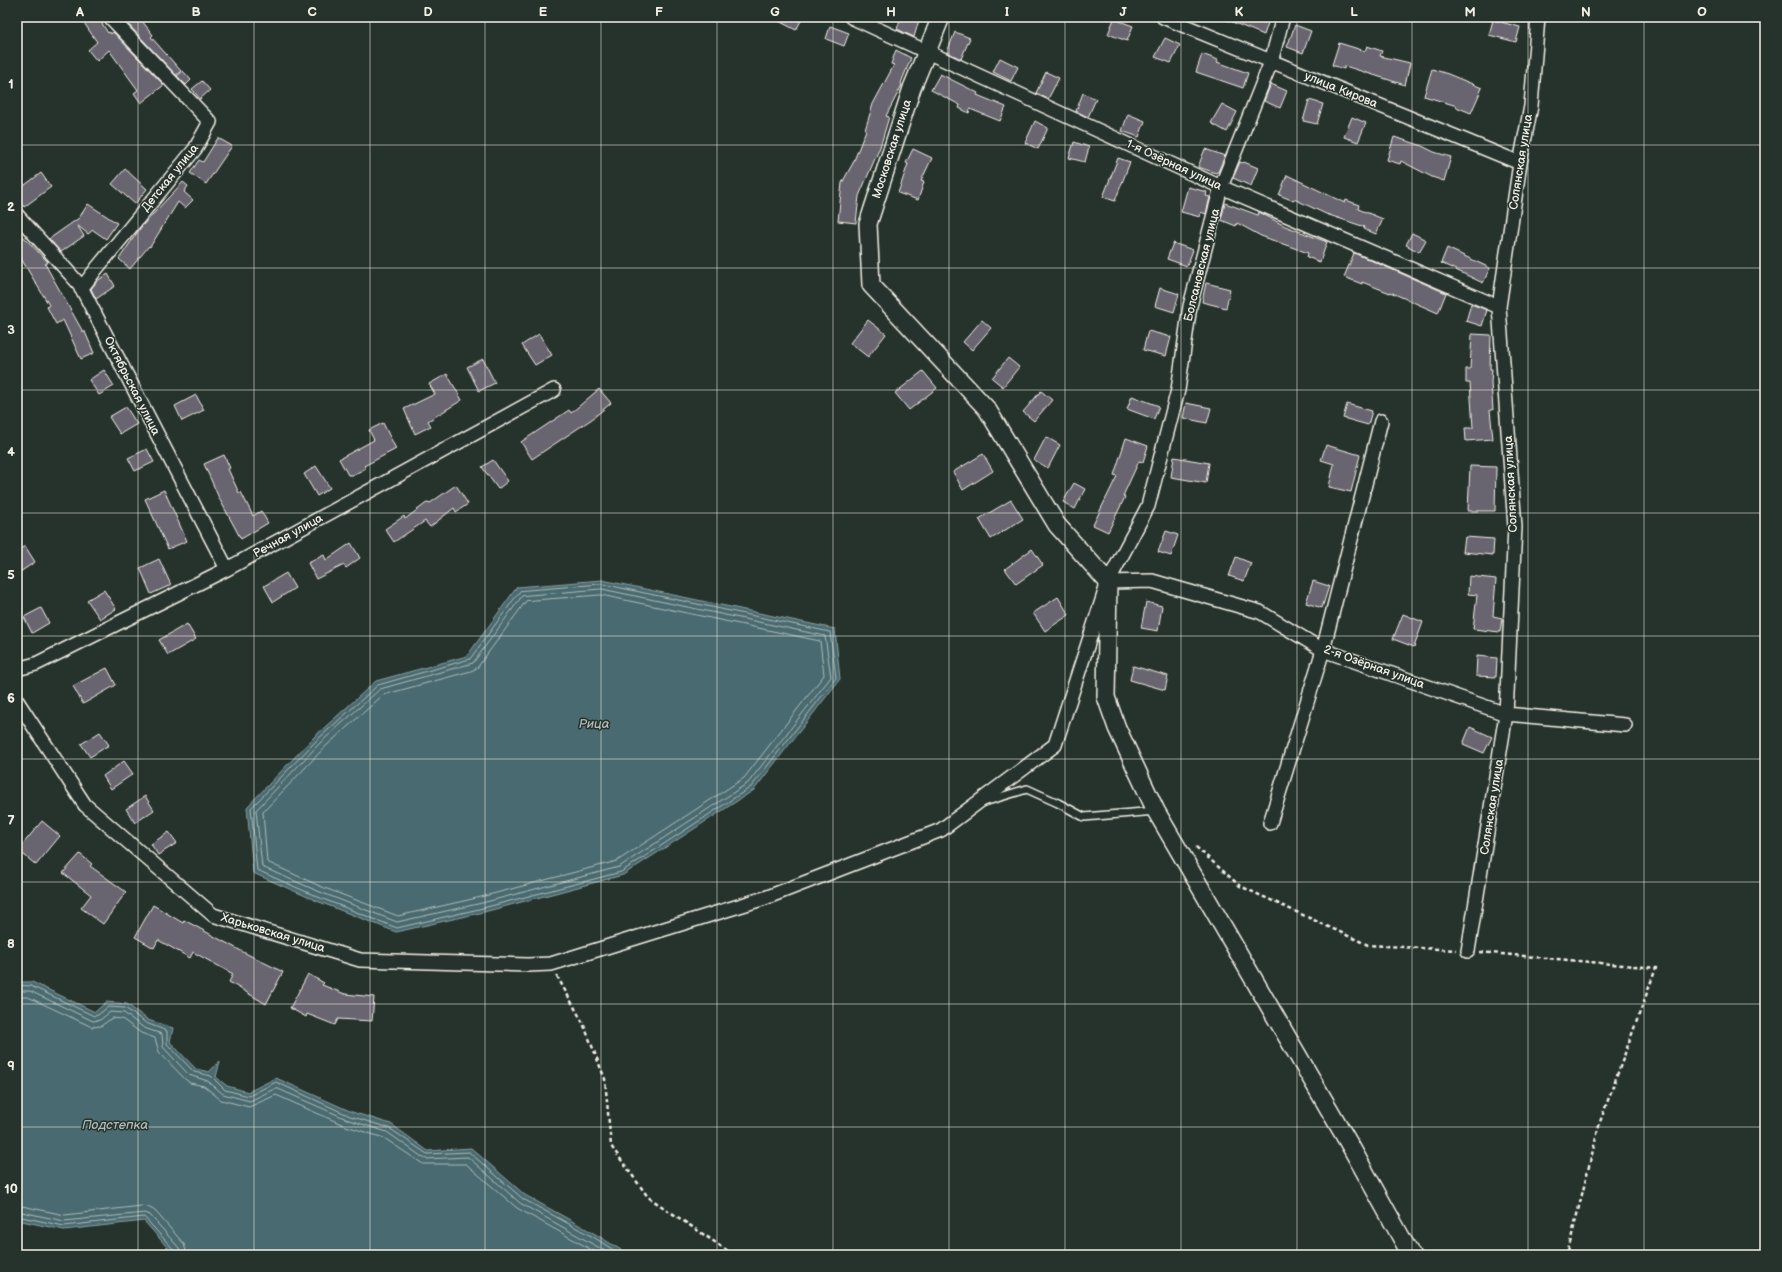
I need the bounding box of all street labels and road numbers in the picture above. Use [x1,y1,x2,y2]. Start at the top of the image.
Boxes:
street label: улица Кирова [1302,69,1380,111]
street label: Московская улица [869,98,915,200]
street label: Солянская улица [1506,113,1536,211]
street label: 1-я Озёрная улица [1124,136,1224,194]
street label: Детская улица [138,141,202,215]
street label: Болсановская улица [1181,207,1223,323]
street label: Октябрьская улица [101,334,163,438]
street label: Солянская улица [1501,435,1521,533]
street label: Речная улица [250,511,326,561]
street label: 2-я Озёрная улица [1322,642,1426,692]
street label: Солянская улица [1477,758,1507,856]
street label: Харьковская улица [219,910,327,956]

